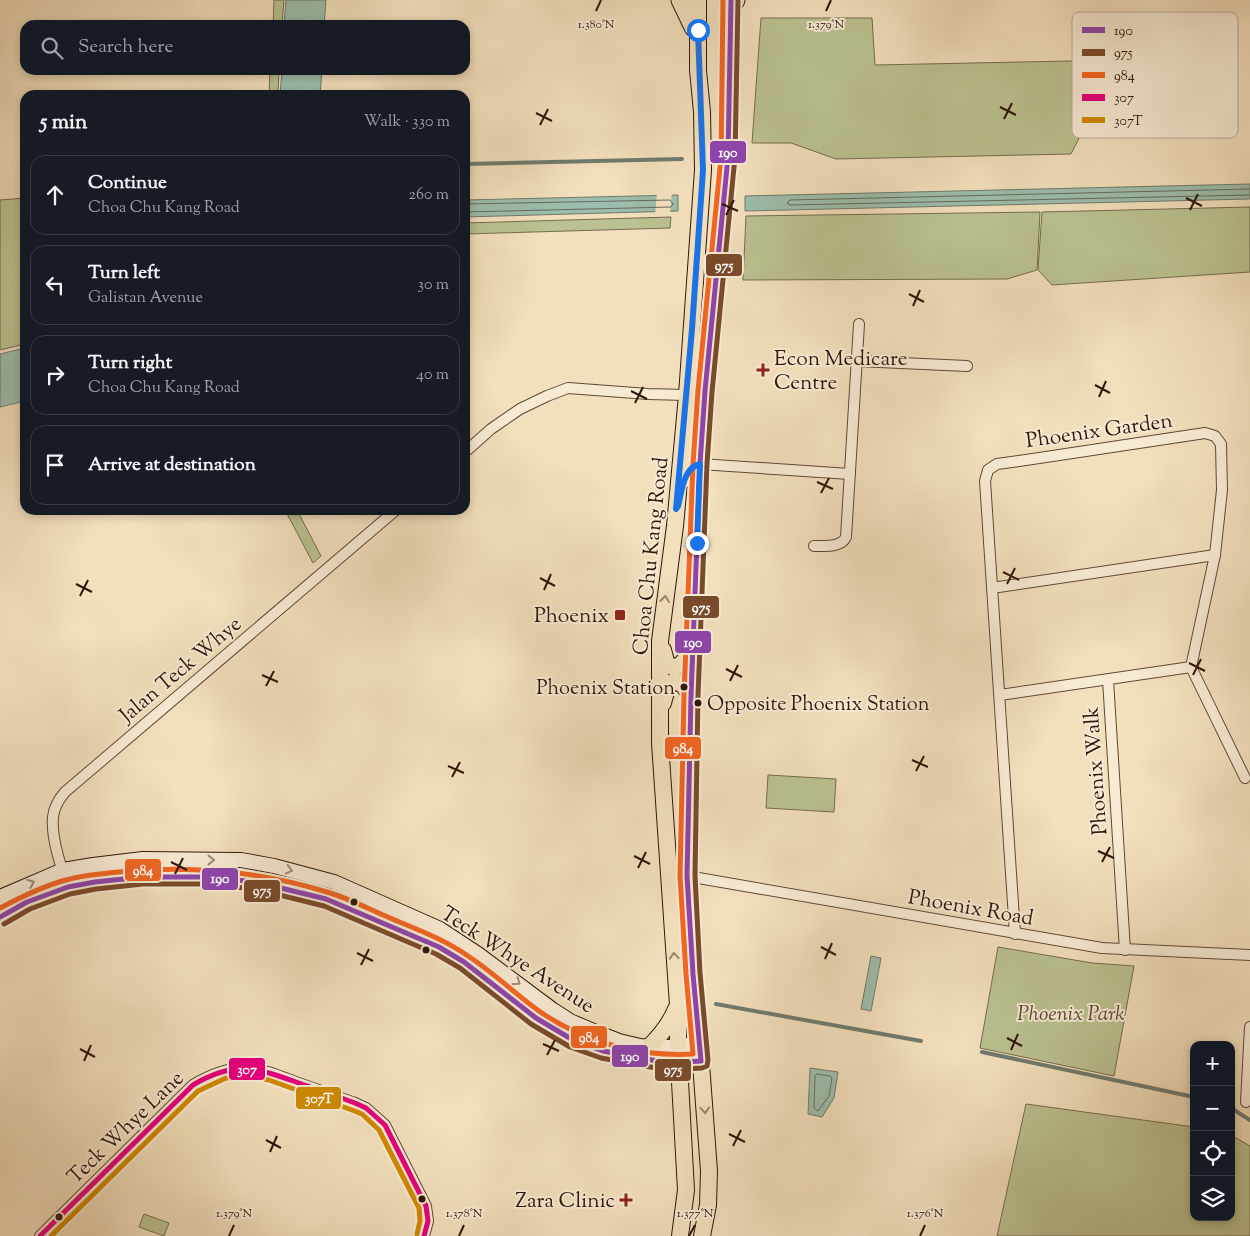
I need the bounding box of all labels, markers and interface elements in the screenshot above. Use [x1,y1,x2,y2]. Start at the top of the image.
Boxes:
legend [1072,12,1238,138]
text: 1.380°N [578,16,615,34]
text: 1.379°N [808,16,844,34]
route start [687,19,710,42]
search box [20,20,470,75]
text: 190 [1114,22,1133,42]
icon: search [38,34,66,62]
text: Search here [78,34,173,61]
text: 975 [1114,44,1133,64]
text: 984 [1114,67,1135,87]
text: 307 [1114,89,1134,109]
text: 5 min [40,108,87,138]
text: Walk · 330 m [364,111,450,134]
text: 307T [1114,112,1143,132]
line badge: 190 [709,140,747,164]
text: 190 [719,144,738,164]
text: Continue [88,170,167,197]
icon: ahead [41,181,69,209]
text: 260 m [408,184,449,207]
text: Choa Chu Kang Road [88,197,240,220]
line badge: 975 [705,253,743,277]
text: 975 [715,257,734,277]
text: Turn left [88,260,160,287]
icon: left [41,271,69,299]
text: 30 m [418,274,449,297]
text: Galistan Avenue [88,287,203,310]
place label: Econ Medicare Centre [774,345,908,399]
text: Turn right [88,350,172,377]
icon: right [41,361,69,389]
marker: Econ Medicare Centre [756,363,770,377]
text: 40 m [416,364,449,387]
text: Choa Chu Kang Road [88,377,240,400]
street label: Phoenix Garden [1024,407,1175,457]
icon: arrive [41,451,69,479]
text: Arrive at destination [88,452,256,479]
street label: Choa Chu Kang Road [627,455,677,657]
route end [686,532,709,555]
one-way arrow [660,594,670,603]
line badge: 975 [682,595,720,619]
text: 975 [692,599,711,619]
place label: Phoenix [534,602,609,632]
marker: Phoenix [613,608,627,622]
street label: Jalan Teck Whye [113,610,249,731]
line badge: 190 [674,630,712,654]
text: 190 [684,634,703,654]
place label: Phoenix Station [536,675,675,704]
marker: Phoenix Station [679,682,689,692]
place label: Opposite Phoenix Station [707,691,930,720]
marker: Opposite Phoenix Station [693,698,703,708]
street label: Phoenix Walk [1077,705,1116,836]
line badge: 984 [664,736,702,760]
text: 984 [673,740,693,760]
one-way arrow [208,855,216,865]
line badge: 984 [124,858,162,882]
text: 984 [133,862,153,882]
one-way arrow [284,864,293,875]
line badge: 190 [201,867,239,891]
text: 190 [211,870,230,890]
one-way arrow [26,879,35,890]
line badge: 975 [243,879,281,903]
text: 975 [253,882,272,902]
street label: Phoenix Road [906,883,1036,935]
unlabelled marker [349,897,359,907]
street label: Teck Whye Avenue [434,900,600,1022]
unlabelled marker [421,945,431,955]
one-way arrow [669,952,680,960]
one-way arrow [512,976,521,985]
park label: Phoenix Park [1017,1000,1125,1030]
line badge: 984 [570,1025,608,1049]
text: 984 [579,1029,599,1049]
map controls [1190,1041,1235,1221]
button: + [1190,1041,1235,1086]
line badge: 190 [611,1044,649,1068]
text: 190 [621,1048,640,1068]
line badge: 307 [228,1057,266,1081]
line badge: 975 [654,1058,692,1082]
text: 307 [237,1061,258,1081]
text: 975 [664,1061,683,1081]
street label: Teck Whye Lane [61,1065,192,1192]
line badge: 307T [295,1086,342,1110]
button: − [1190,1086,1235,1131]
text: 307T [305,1090,333,1110]
one-way arrow [699,1106,710,1114]
button: locate [1190,1131,1235,1176]
button: layers [1190,1176,1235,1221]
place label: Zara Clinic [515,1187,615,1217]
marker: Zara Clinic [619,1193,633,1207]
unlabelled marker [417,1194,427,1204]
text: 1.379°N [216,1205,252,1223]
text: 1.378°N [446,1205,483,1223]
text: 1.377°N [677,1205,714,1223]
text: 1.376°N [907,1205,944,1223]
unlabelled marker [54,1212,64,1222]

